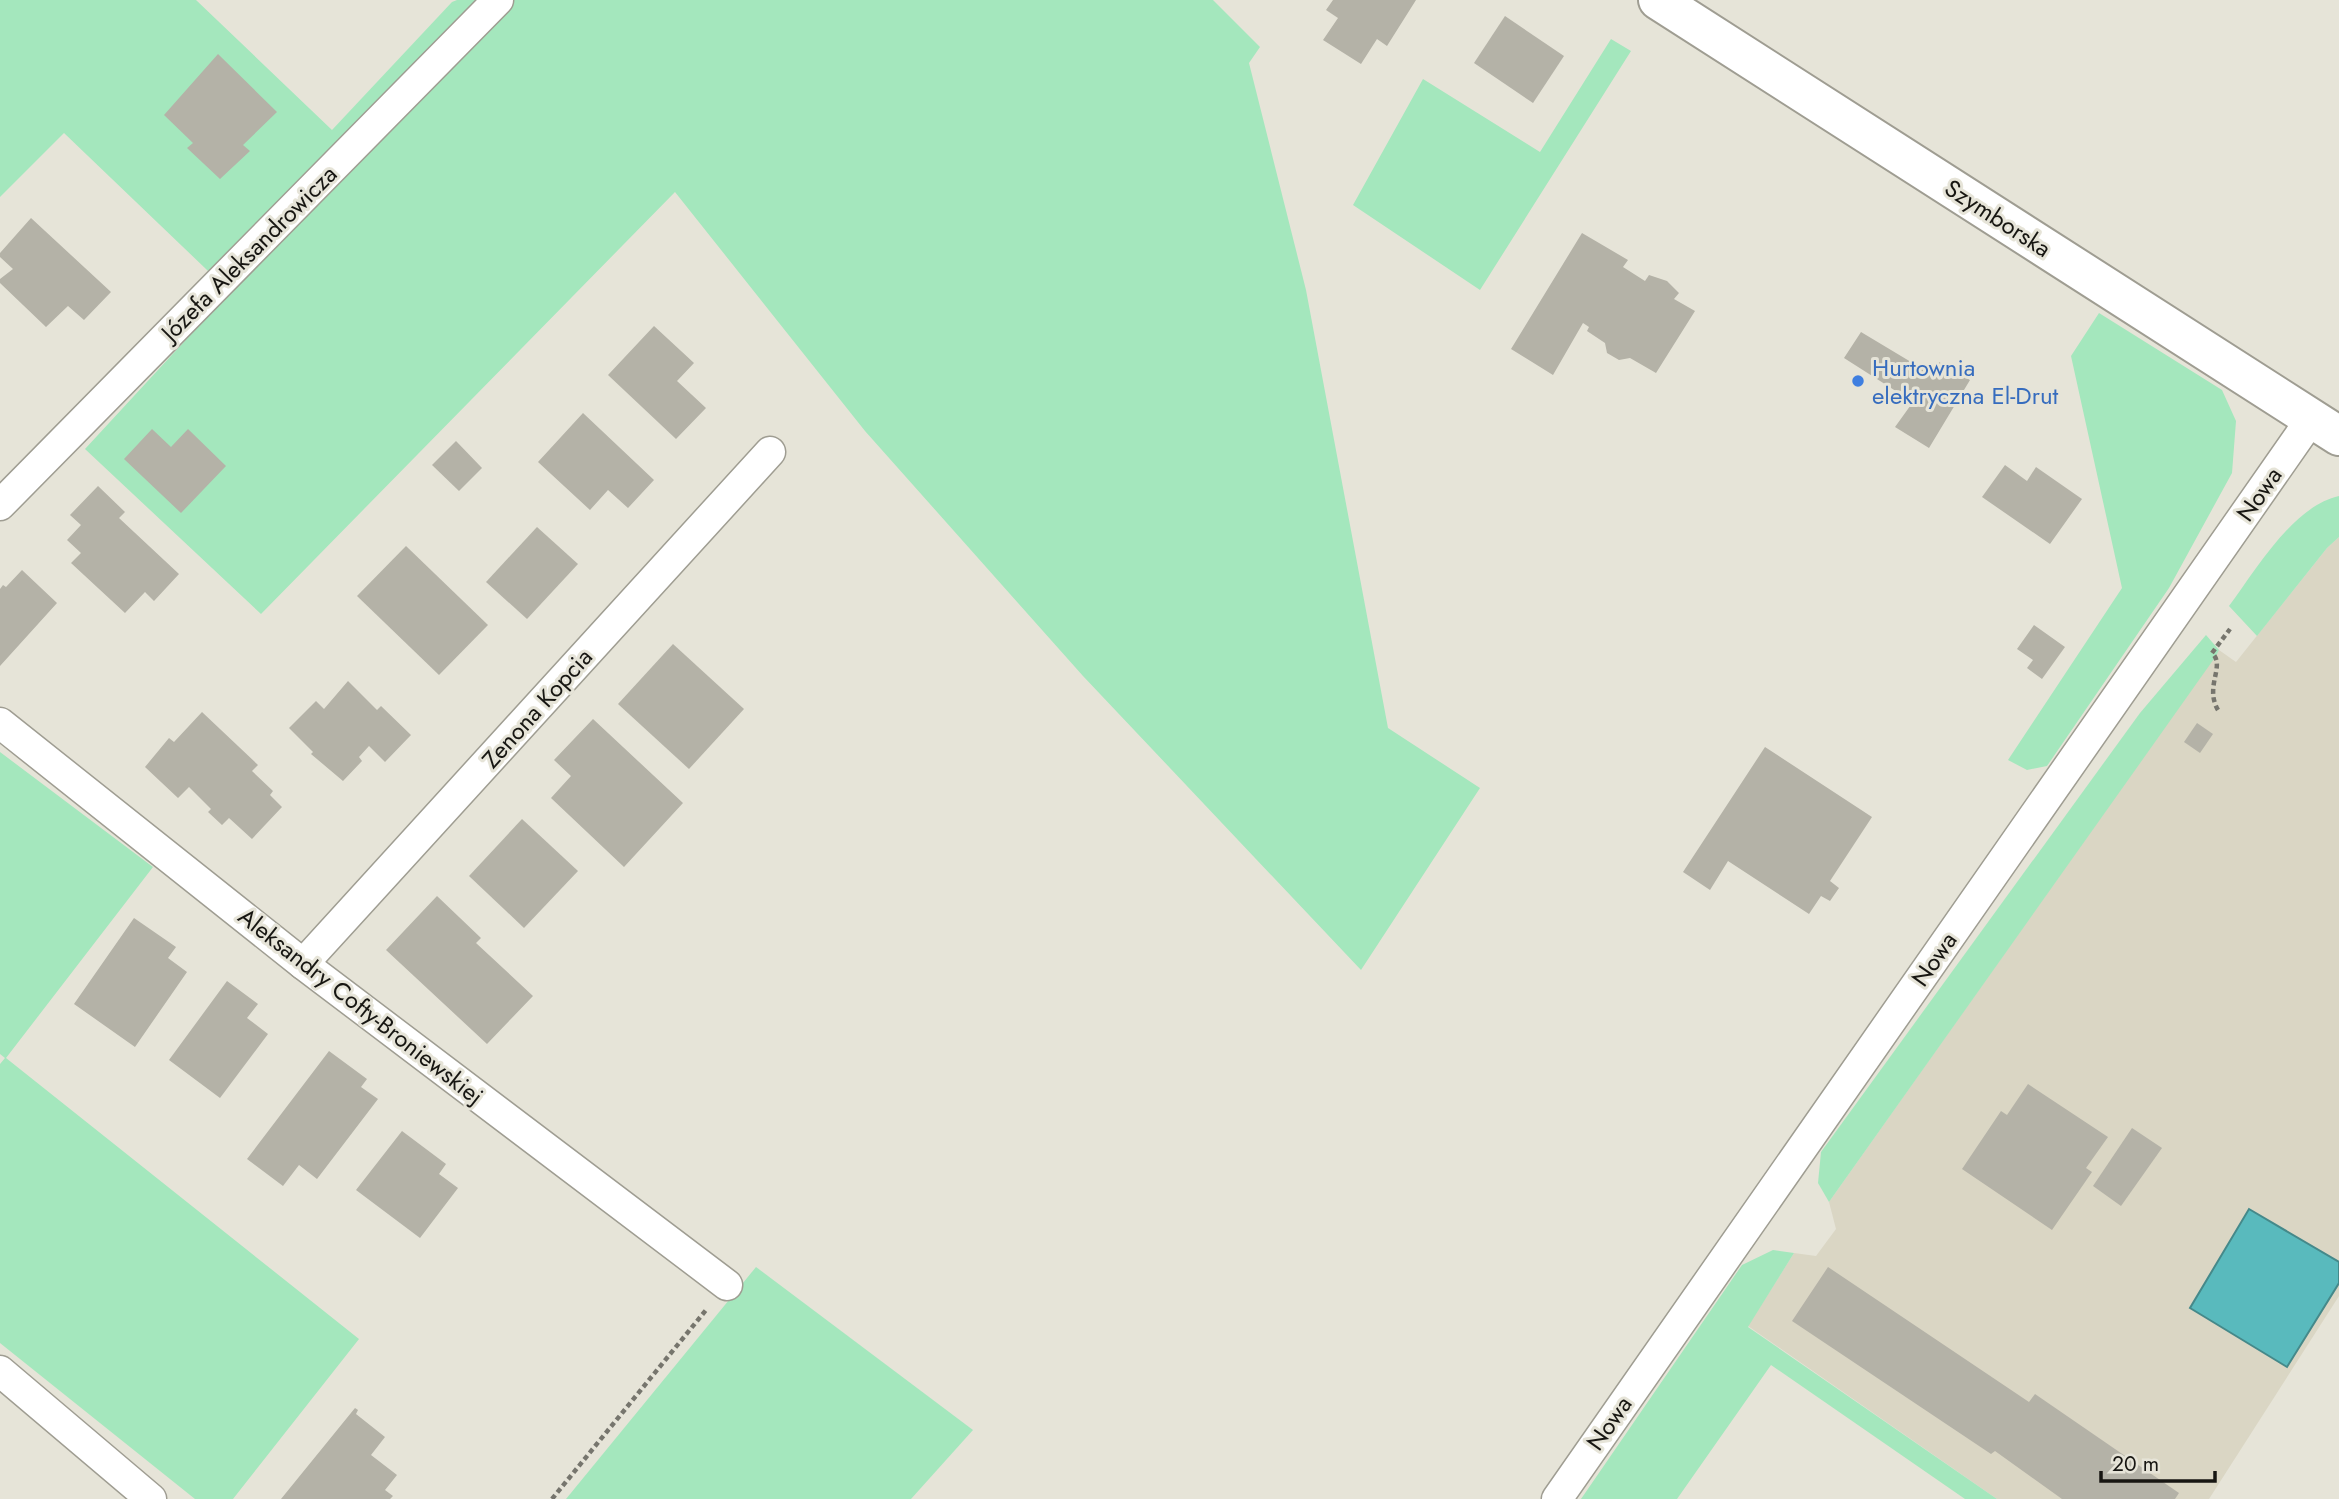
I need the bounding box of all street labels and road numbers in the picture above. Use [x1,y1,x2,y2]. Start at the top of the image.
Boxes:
street label: Józefa Aleksandrowicza [151,157,345,351]
street label: Szymborska [1938,170,2058,266]
street label: Nowa [2228,460,2290,528]
street label: Zenona Kopcia [474,640,600,776]
street label: Aleksandry Cofty-Broniewskiej [231,899,491,1113]
street label: Nowa [1903,925,1965,993]
street label: Nowa [1578,1389,1640,1457]

